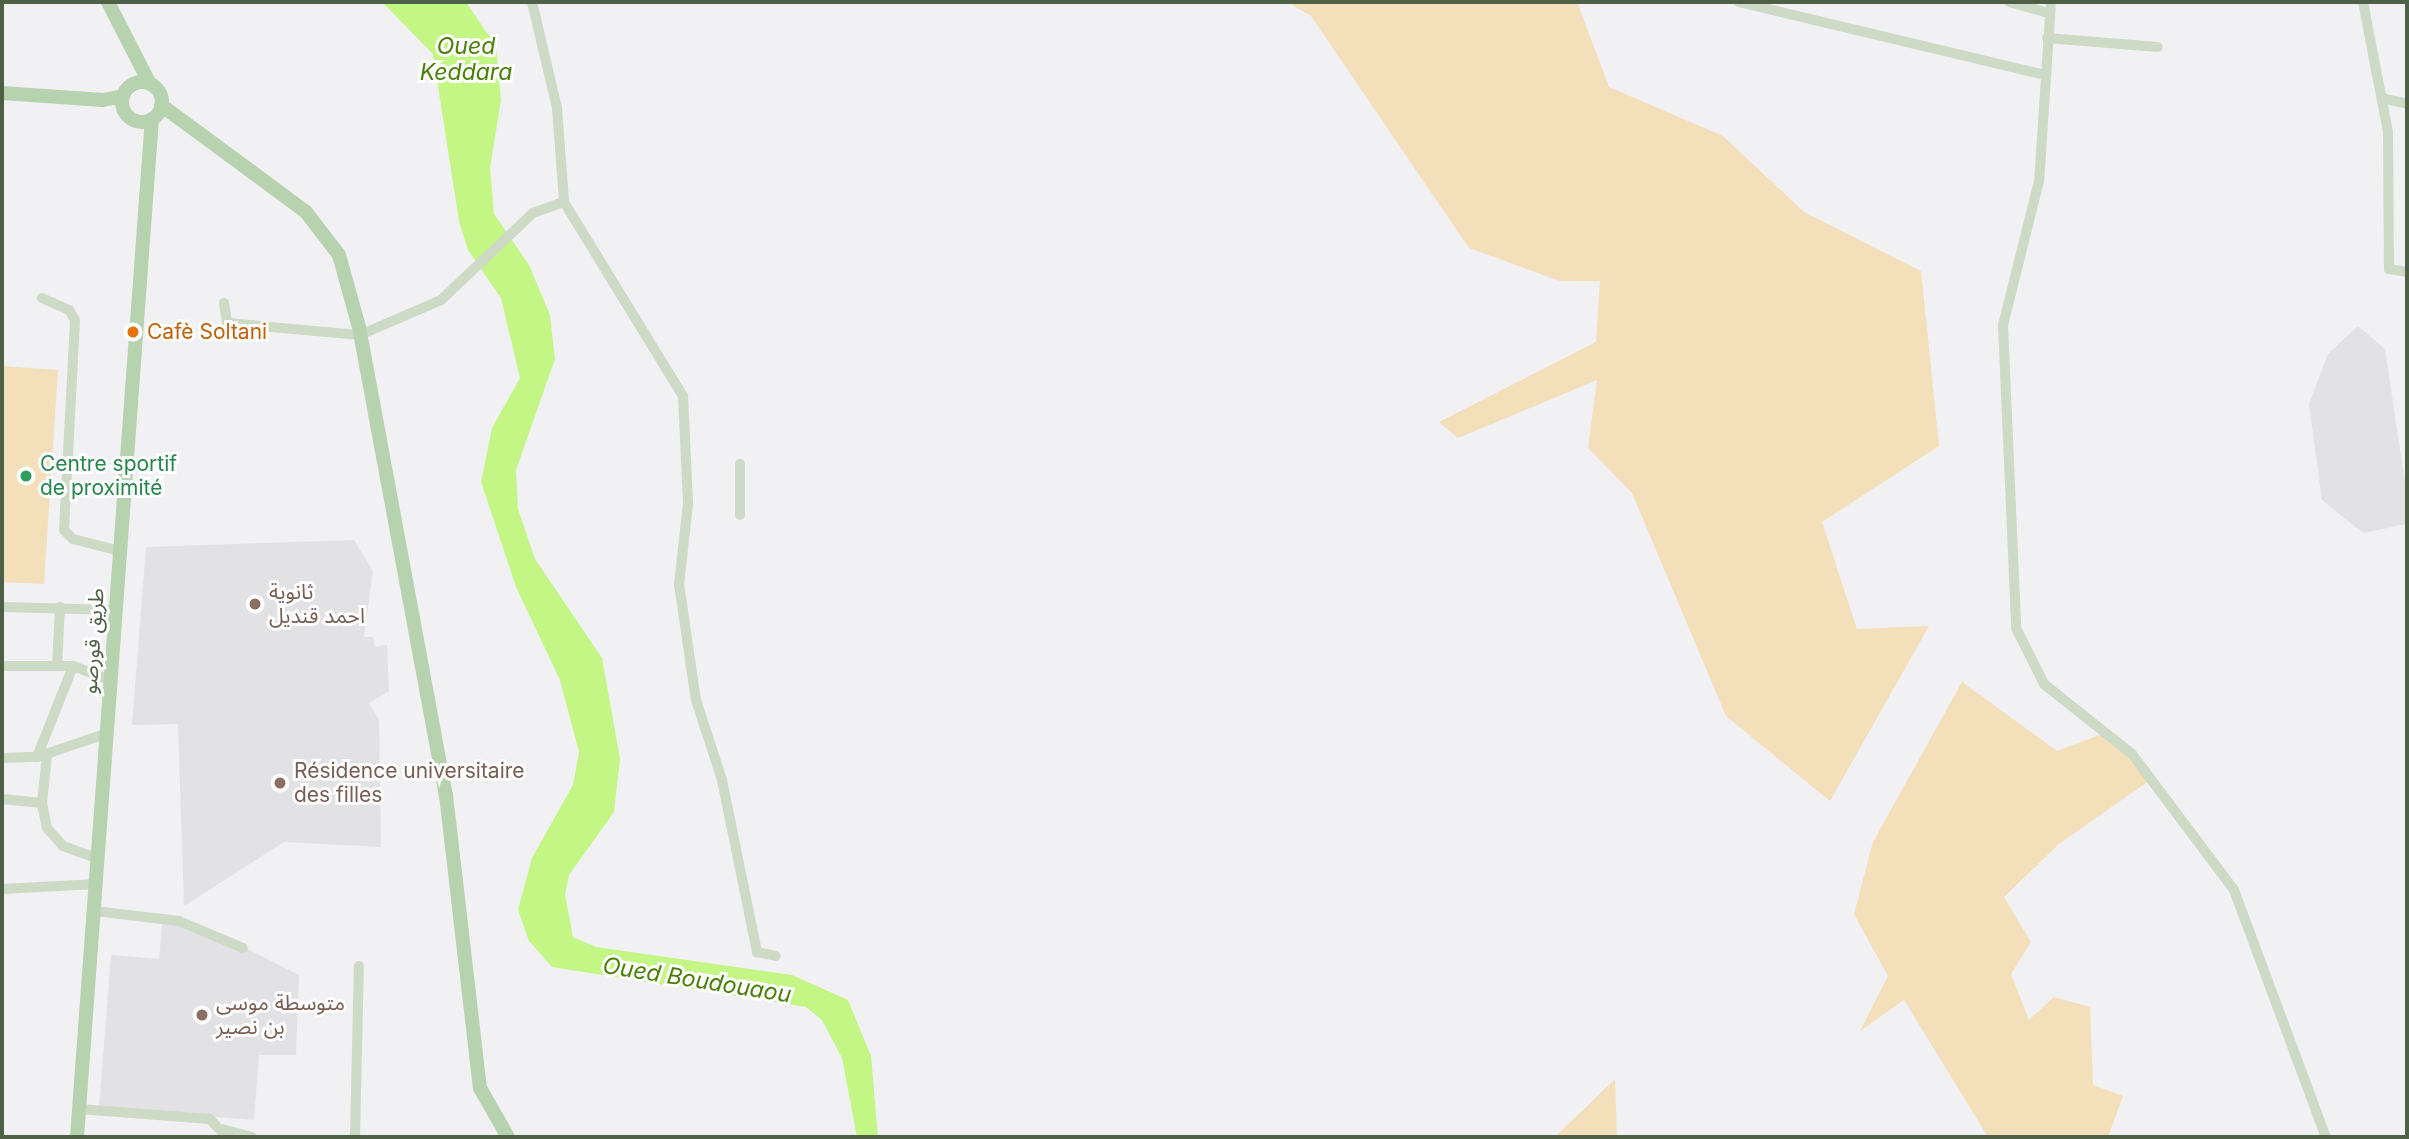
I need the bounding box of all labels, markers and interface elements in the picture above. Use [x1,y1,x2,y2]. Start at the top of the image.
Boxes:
water label: Oued Keddara [420,32,512,86]
place label: Cafè Soltani [147,319,267,345]
marker: Cafè Soltani [125,324,141,340]
place label: Centre sportif de proximité [40,451,177,501]
marker: Centre sportif de proximité [18,468,34,484]
place label: ثانوية احمد قنديل [269,579,365,629]
street label: طريق قورصو [77,587,109,695]
marker: ثانوية احمد قنديل [247,596,263,612]
place label: Résidence universitaire des filles [294,758,525,808]
marker: Résidence universitaire des filles [272,775,288,791]
water label: Oued Boudouaou [601,951,793,1009]
place label: متوسطة موسى بن نصير [216,990,345,1040]
marker: متوسطة موسى بن نصير [194,1007,210,1023]

